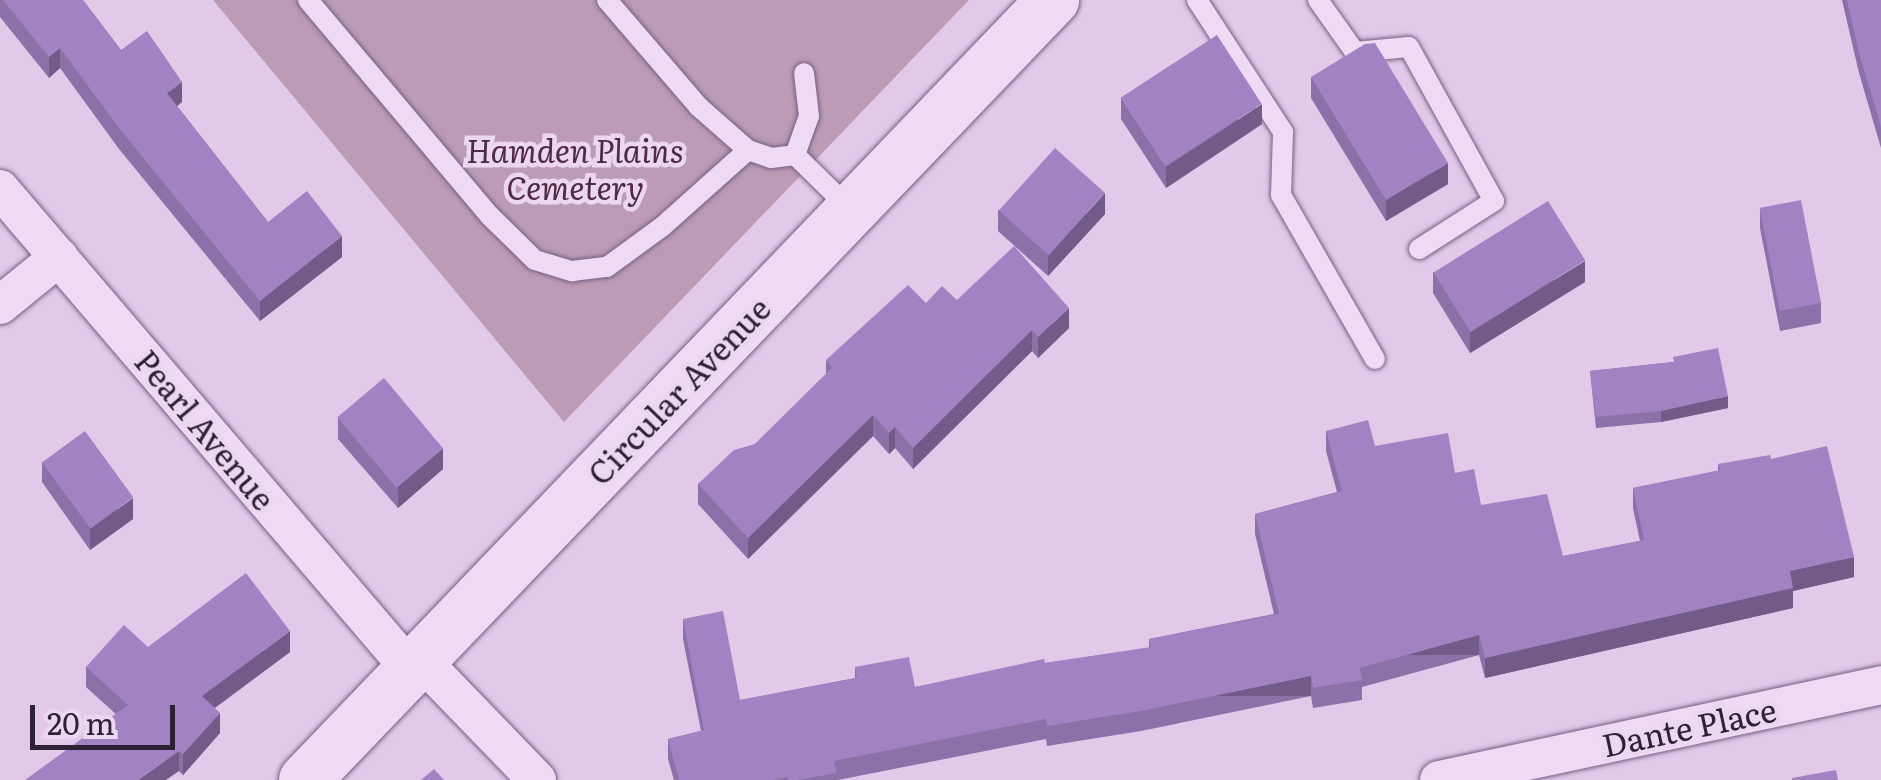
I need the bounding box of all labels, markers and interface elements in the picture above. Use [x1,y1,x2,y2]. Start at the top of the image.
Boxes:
park label: Hamden Plains Cemetery [466,131,684,206]
street label: Circular Avenue [579,288,777,492]
street label: Pearl Avenue [128,341,284,517]
scale bar [35,685,180,747]
street label: Dante Place [1599,689,1779,763]
text: 20 m [47,700,115,744]

